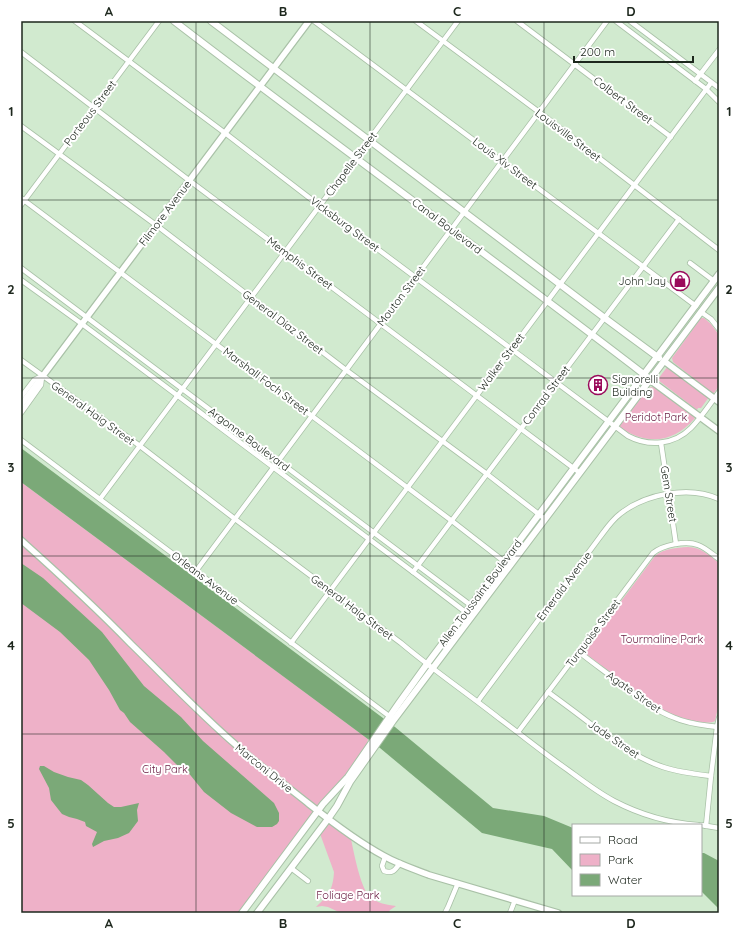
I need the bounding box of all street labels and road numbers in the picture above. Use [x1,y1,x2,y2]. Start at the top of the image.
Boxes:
street label: Colbert Street [591,73,655,127]
street label: Porteous Street [61,77,119,148]
street label: Louisville Street [532,106,604,164]
street label: Chapelle Street [322,129,380,199]
street label: Louis Xiv Street [470,134,540,192]
street label: Filmore Avenue [136,177,194,249]
street label: Vicksburg Street [308,193,383,255]
street label: Canal Boulevard [409,195,485,257]
street label: Memphis Street [264,234,336,292]
street label: Mouton Street [374,263,428,329]
street label: General Diaz Street [240,287,327,357]
street label: Walker Street [475,330,527,394]
street label: Marshall Foch Street [220,344,312,418]
street label: Conrad Street [519,362,573,427]
street label: General Haig Street [49,378,138,448]
street label: Argonne Boulevard [206,404,292,474]
street label: Gem Street [658,465,680,523]
street label: Allen Toussaint Boulevard [435,537,525,649]
street label: Orleans Avenue [169,548,241,608]
street label: Emerald Avenue [533,549,595,623]
street label: General Haig Street [308,571,396,643]
street label: Turquoise Street [563,596,623,670]
street label: Agate Street [604,668,664,716]
street label: Jade Street [586,717,643,761]
street label: Marconi Drive [232,740,296,796]

